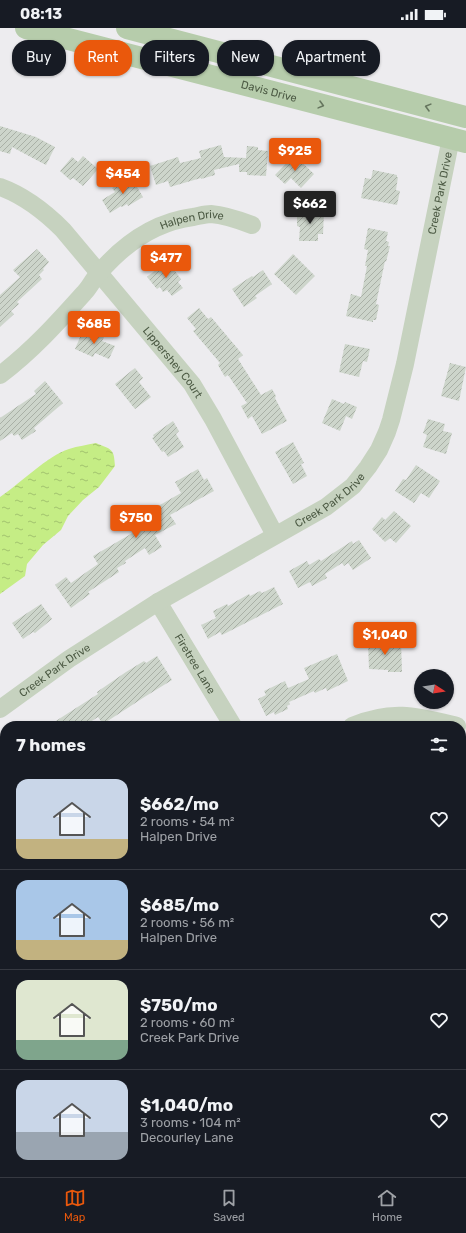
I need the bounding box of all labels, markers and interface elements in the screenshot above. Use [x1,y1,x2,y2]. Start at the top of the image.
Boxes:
text: 08:13 [20,5,62,23]
chip: Buy [12,40,66,76]
chip: Rent [74,40,132,76]
chip: Filters [140,40,209,76]
chip: New [217,40,274,76]
chip: Apartment [282,40,380,76]
street label: Davis Drive [240,77,298,104]
one-way arrow [318,100,325,109]
one-way arrow [425,103,432,112]
pin: $925 [271,138,319,172]
text: $925 [278,143,312,158]
street label: Creek Park Drive [425,151,455,236]
pin: $454 [99,161,147,195]
text: $454 [106,166,140,181]
pin: $662 [286,191,334,225]
text: $662 [293,196,327,211]
street label: Halpen Drive [158,207,225,232]
pin: $477 [142,245,190,279]
text: $477 [150,250,182,265]
pin: $685 [70,311,118,345]
text: $685 [77,316,111,331]
street label: Lippershey Court [140,324,206,401]
street label: Creek Park Drive [292,470,367,530]
pin: $750 [112,505,160,539]
text: $750 [119,510,153,525]
pin: $1,040 [352,622,418,656]
text: $1,040 [362,627,408,642]
street label: Firetree Lane [172,631,218,696]
street label: Creek Park Drive [16,641,93,700]
north arrow [414,669,454,709]
map controls [414,669,454,709]
icon: filters [428,734,450,756]
text: 7 homes [16,735,86,755]
text: $662/mo [140,794,219,814]
icon: home [48,795,96,843]
icon: heart [428,808,450,830]
text: 2 rooms · 54 m² [140,814,234,829]
text: Halpen Drive [140,829,217,844]
text: $685/mo [140,895,219,915]
icon: home [48,896,96,944]
icon: heart [428,909,450,931]
text: 2 rooms · 56 m² [140,915,234,930]
text: Halpen Drive [140,930,217,945]
text: $750/mo [140,995,218,1015]
icon: home [48,996,96,1044]
icon: heart [428,1009,450,1031]
text: 2 rooms · 60 m² [140,1015,235,1030]
text: Creek Park Drive [140,1030,239,1045]
text: $1,040/mo [140,1095,233,1115]
icon: home [48,1096,96,1144]
icon: heart [428,1109,450,1131]
text: 3 rooms · 104 m² [140,1115,241,1130]
text: Decourley Lane [140,1130,234,1145]
tab: Map [64,1187,86,1224]
tab: Saved [213,1187,245,1224]
tab: Home [372,1187,402,1224]

